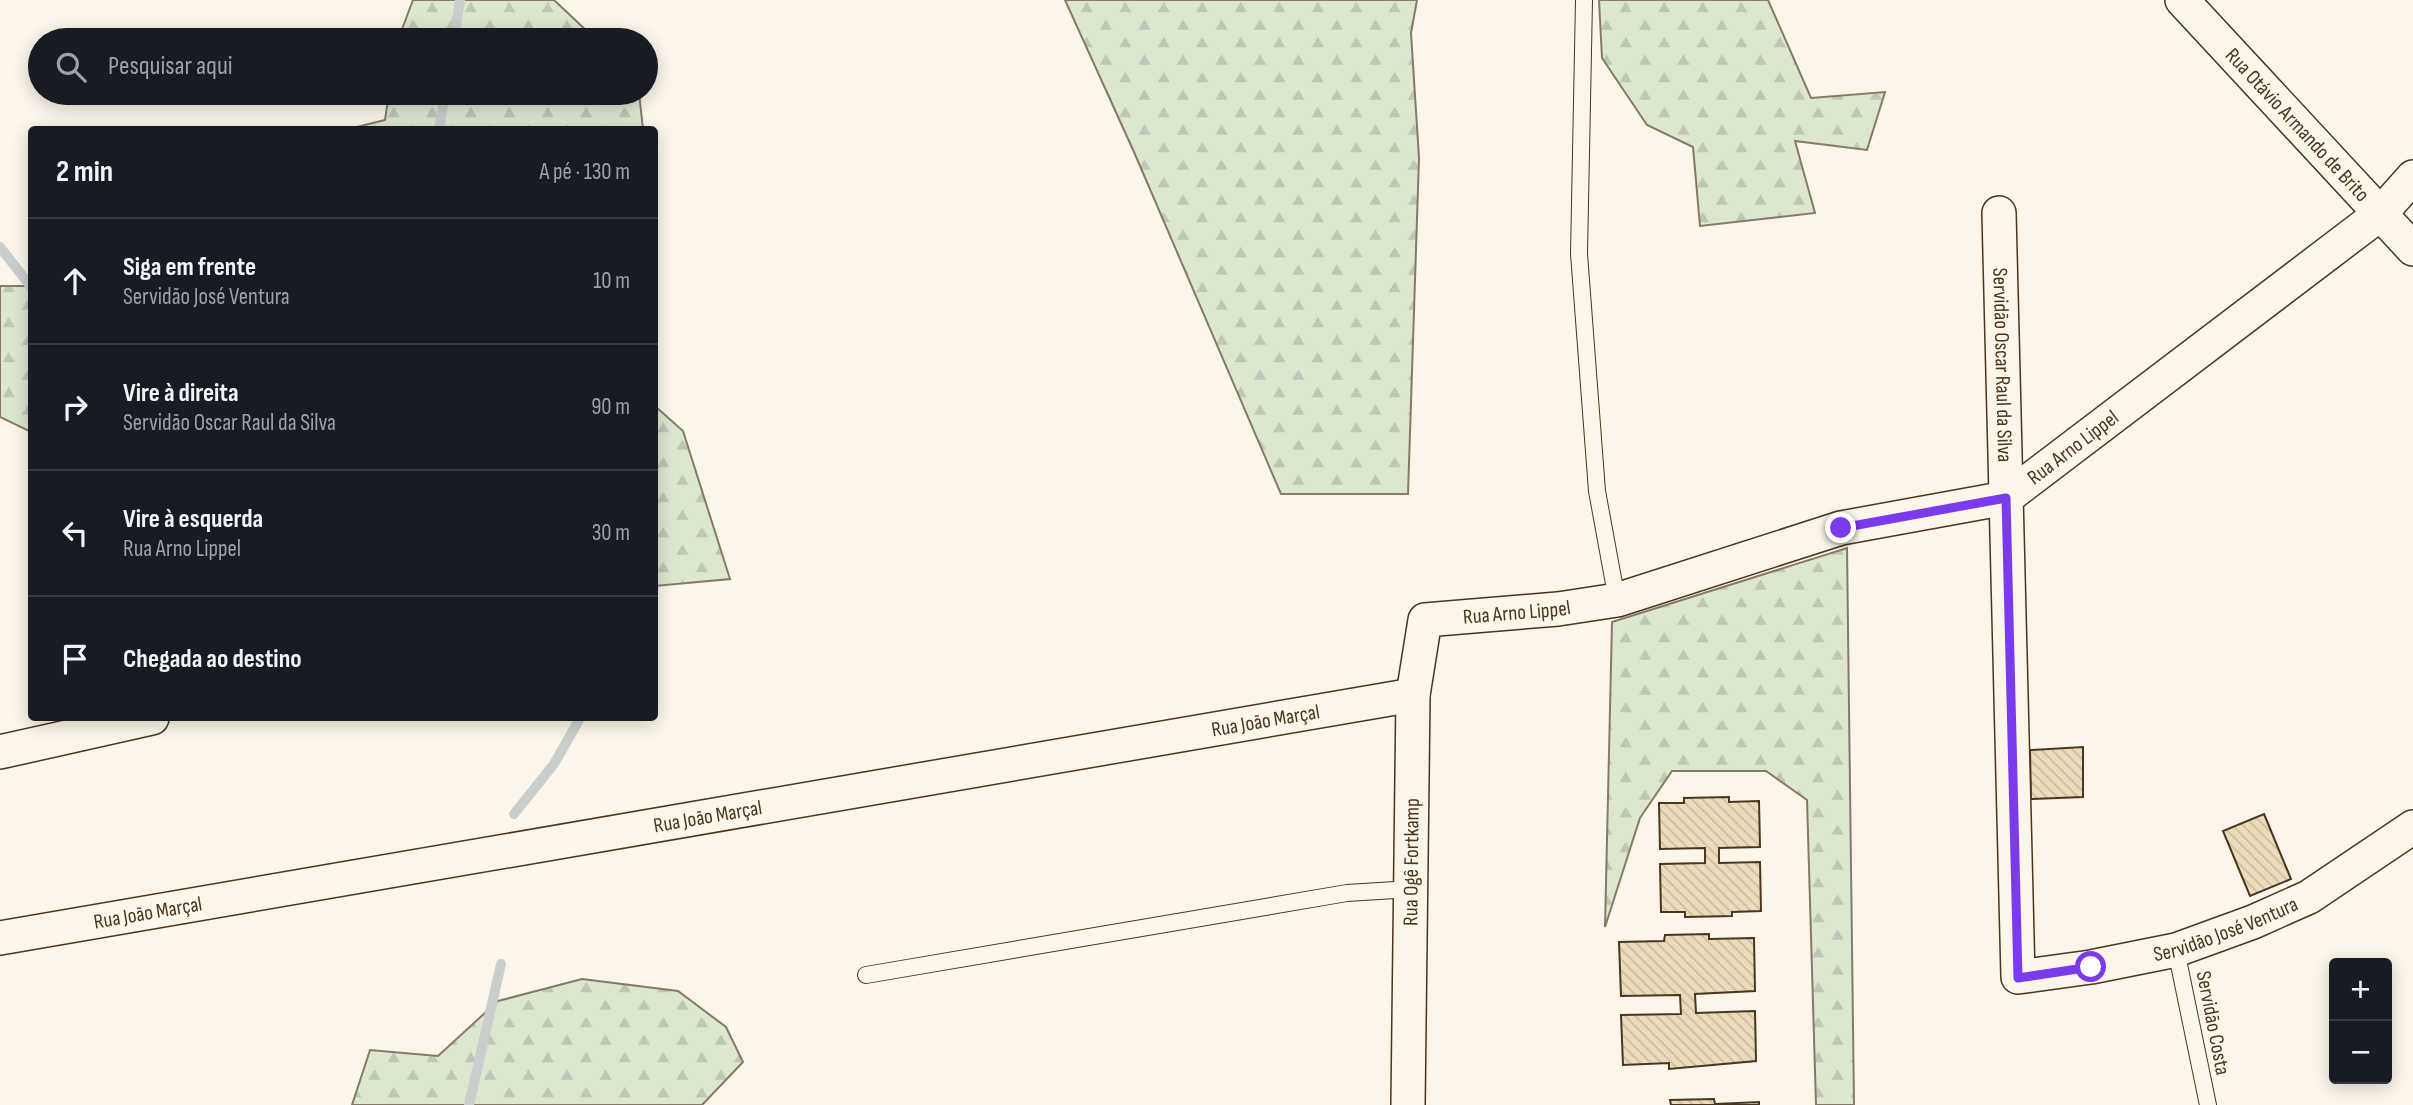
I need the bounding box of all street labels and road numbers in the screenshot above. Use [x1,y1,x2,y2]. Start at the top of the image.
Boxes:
street label: Rua Otávio Armando de Brito [2220,43,2375,207]
street label: Servidão Oscar Raul da Silva [1988,267,2018,463]
street label: Rua Arno Lippel [2022,405,2123,490]
street label: Rua Arno Lippel [1462,595,1572,629]
street label: Rua João Marçal [1209,699,1322,742]
street label: Rua João Marçal [652,795,764,838]
street label: Rua Ogê Fortkamp [1398,798,1424,926]
street label: Rua João Marçal [92,891,204,934]
street label: Servidão José Ventura [2151,891,2302,967]
street label: Servidão Costa [2191,969,2235,1077]

